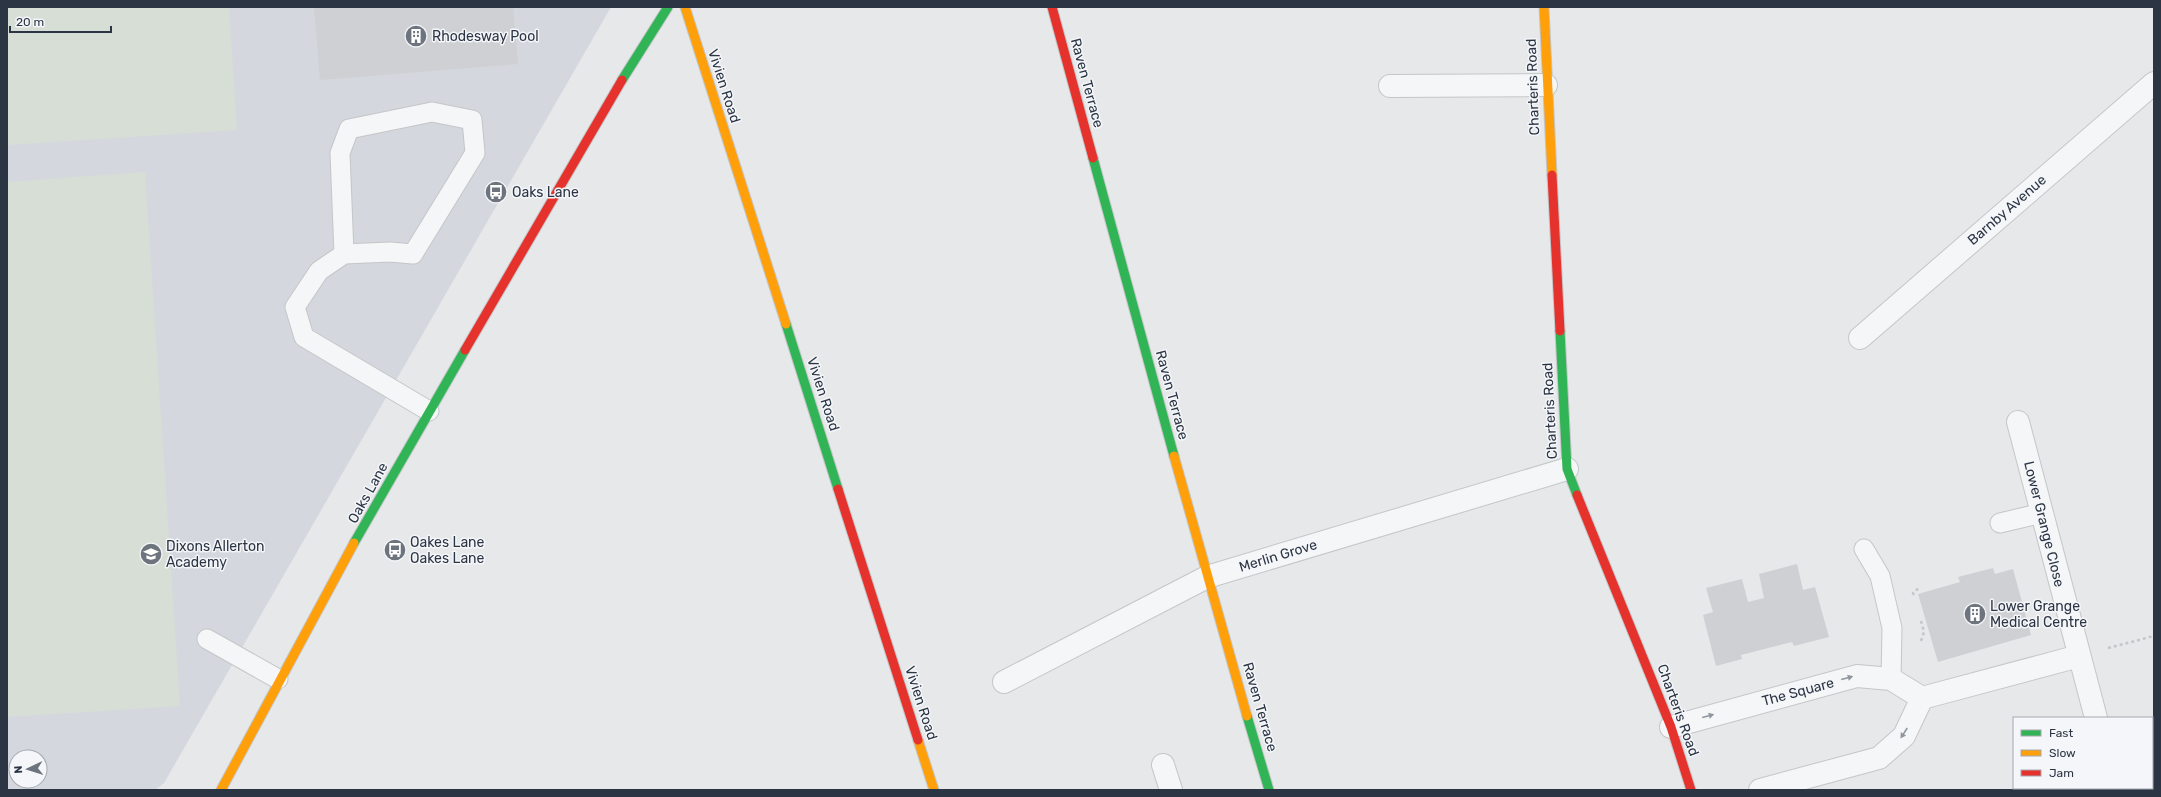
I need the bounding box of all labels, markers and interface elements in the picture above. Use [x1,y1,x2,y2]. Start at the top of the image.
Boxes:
scale bar [10,8,111,34]
text: 20 m [16,15,44,29]
building icon: Rhodesway Pool [403,23,429,49]
place label: Rhodesway Pool [432,28,539,45]
street label: Raven Terrace [1067,36,1107,130]
street label: Charteris Road [1523,38,1543,136]
street label: Vivien Road [704,47,744,125]
street label: Barnby Avenue [1964,171,2050,249]
bus stop icon: Oaks Lane [483,179,509,205]
place label: Oaks Lane [512,184,579,201]
street label: Raven Terrace [1152,348,1192,442]
street label: Vivien Road [803,355,843,433]
street label: Charteris Road [1539,362,1561,460]
street label: Lower Grange Close [2020,459,2068,589]
street label: Oaks Lane [344,460,392,526]
place label: Oakes Lane Oakes Lane [410,534,485,567]
street label: Merlin Grove [1237,536,1319,576]
bus stop icon: Oakes Lane Oakes Lane [382,537,408,563]
place label: Dixons Allerton Academy [166,538,264,571]
school or university icon: Dixons Allerton Academy [138,541,164,567]
place label: Lower Grange Medical Centre [1990,598,2087,631]
building icon: Lower Grange Medical Centre [1962,601,1988,627]
street label: Raven Terrace [1239,660,1281,754]
street label: Charteris Road [1653,662,1703,758]
street label: Vivien Road [901,664,941,742]
street label: The Square [1760,674,1836,710]
one-way arrow [1841,675,1854,681]
one-way arrow [1702,713,1715,719]
legend [2013,717,2153,789]
text: Fast [2049,726,2073,740]
one-way arrow [1901,727,1908,739]
text: Slow [2049,746,2076,760]
north arrow [8,749,48,789]
text: N [12,765,25,774]
text: Jam [2049,766,2074,780]

